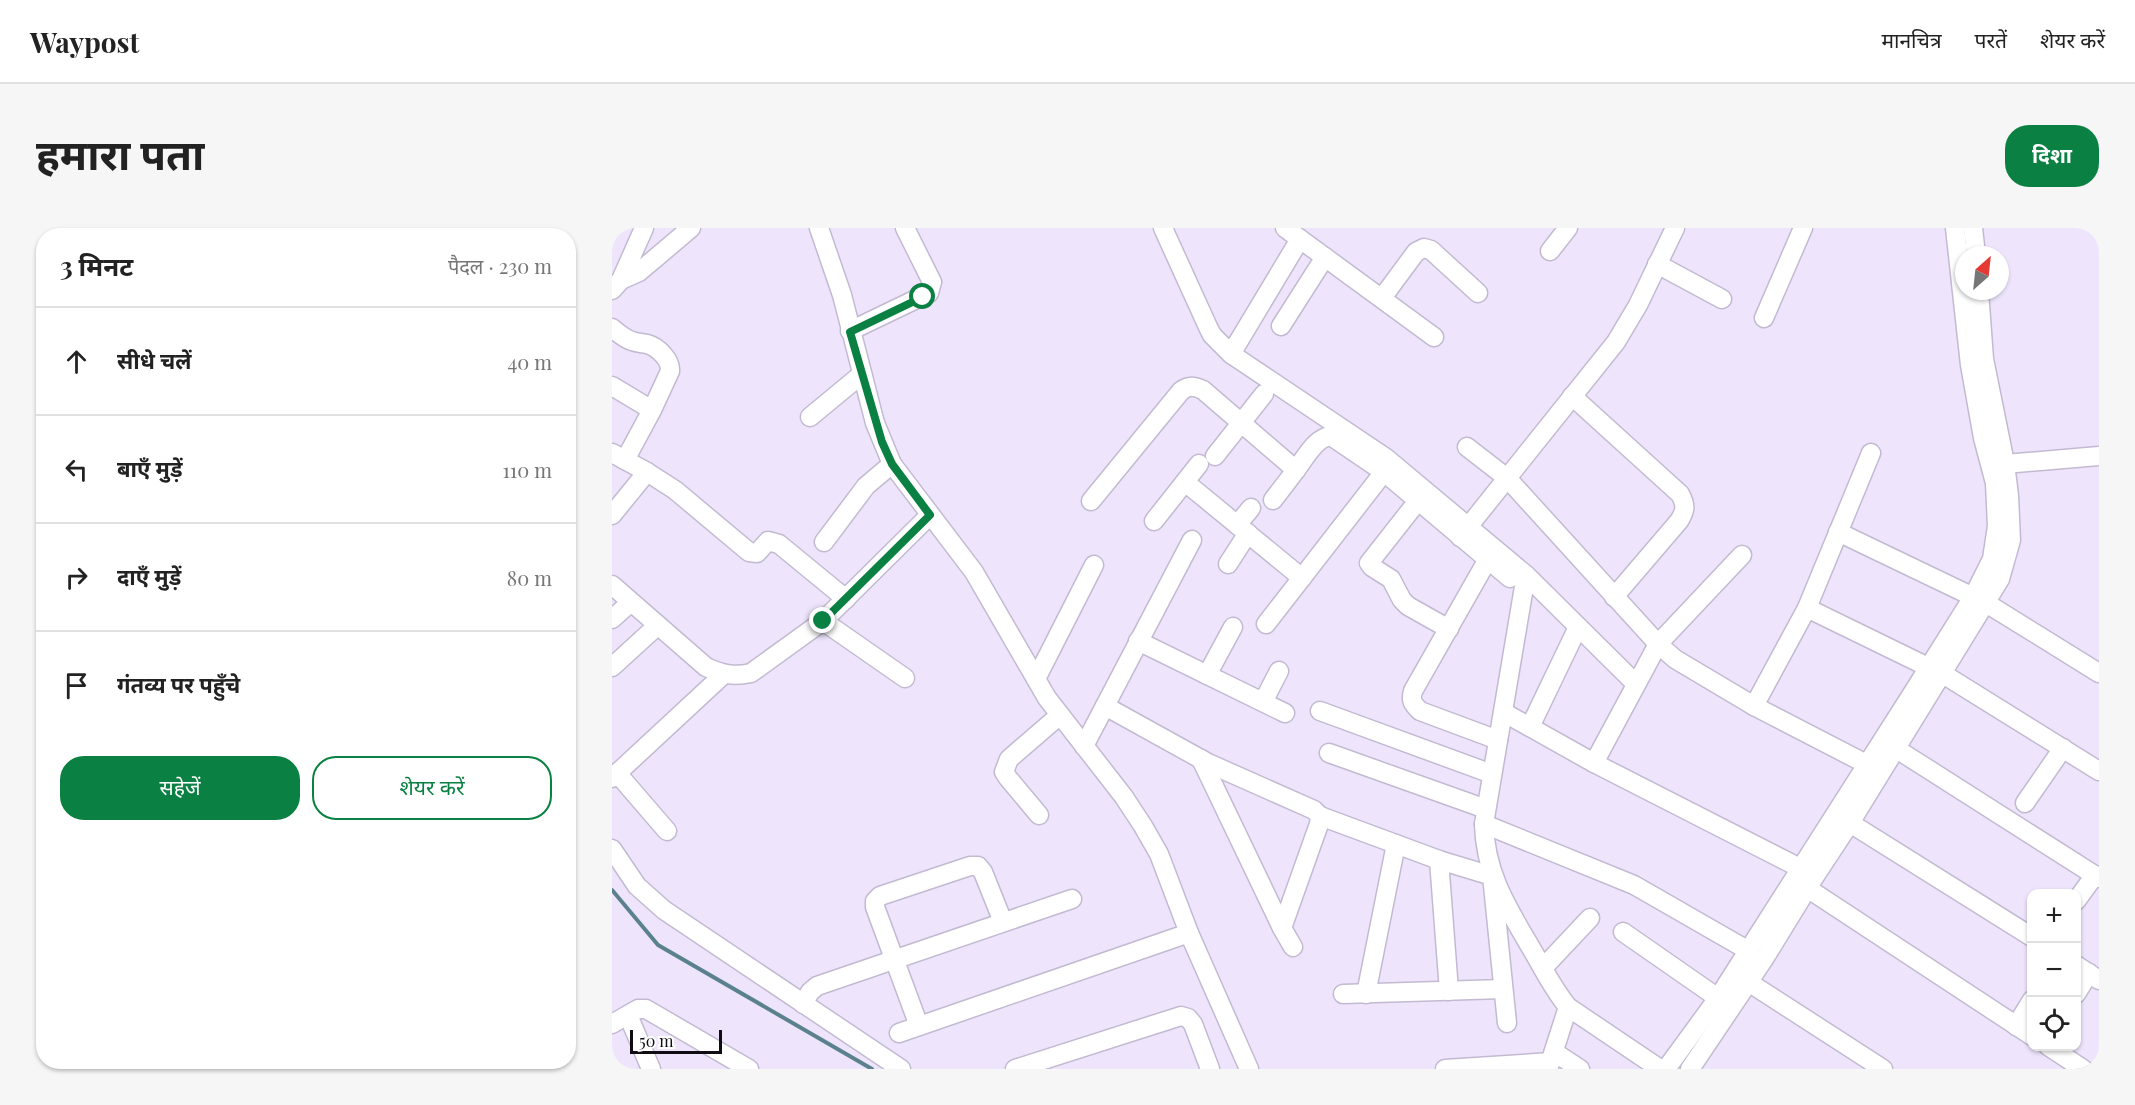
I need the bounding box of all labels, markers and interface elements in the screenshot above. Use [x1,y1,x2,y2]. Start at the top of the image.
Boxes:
text: Waypost [30,23,139,60]
text: मानचित्र [1881,25,1942,53]
text: परतें [1975,25,2007,53]
text: शेयर करें [2040,25,2105,53]
text: हमारा पता [36,125,204,181]
button: दिशा [2005,125,2099,187]
north arrow [1955,246,2009,300]
text: 3 मिनट [60,248,133,283]
text: पैदल · 230 m [448,252,552,279]
route start [909,283,935,309]
icon: ahead [60,345,93,378]
text: सीधे चलें [117,345,191,375]
text: 40 m [507,348,552,375]
icon: left [60,453,93,486]
text: बाएँ मुड़ें [117,453,182,483]
text: 110 m [502,456,552,483]
icon: right [60,561,93,594]
text: दाएँ मुड़ें [117,561,181,591]
text: 80 m [507,564,552,591]
route end [809,607,835,633]
icon: arrive [60,669,93,702]
text: गंतव्य पर पहुँचे [117,669,240,699]
button: सहेजें [60,756,300,820]
button: शेयर करें [312,756,552,820]
map controls [2027,889,2081,1051]
button: + [2027,889,2081,943]
button: − [2027,943,2081,997]
button: locate [2027,997,2081,1051]
scale bar [630,1027,722,1054]
text: 50 m [639,1030,673,1051]

